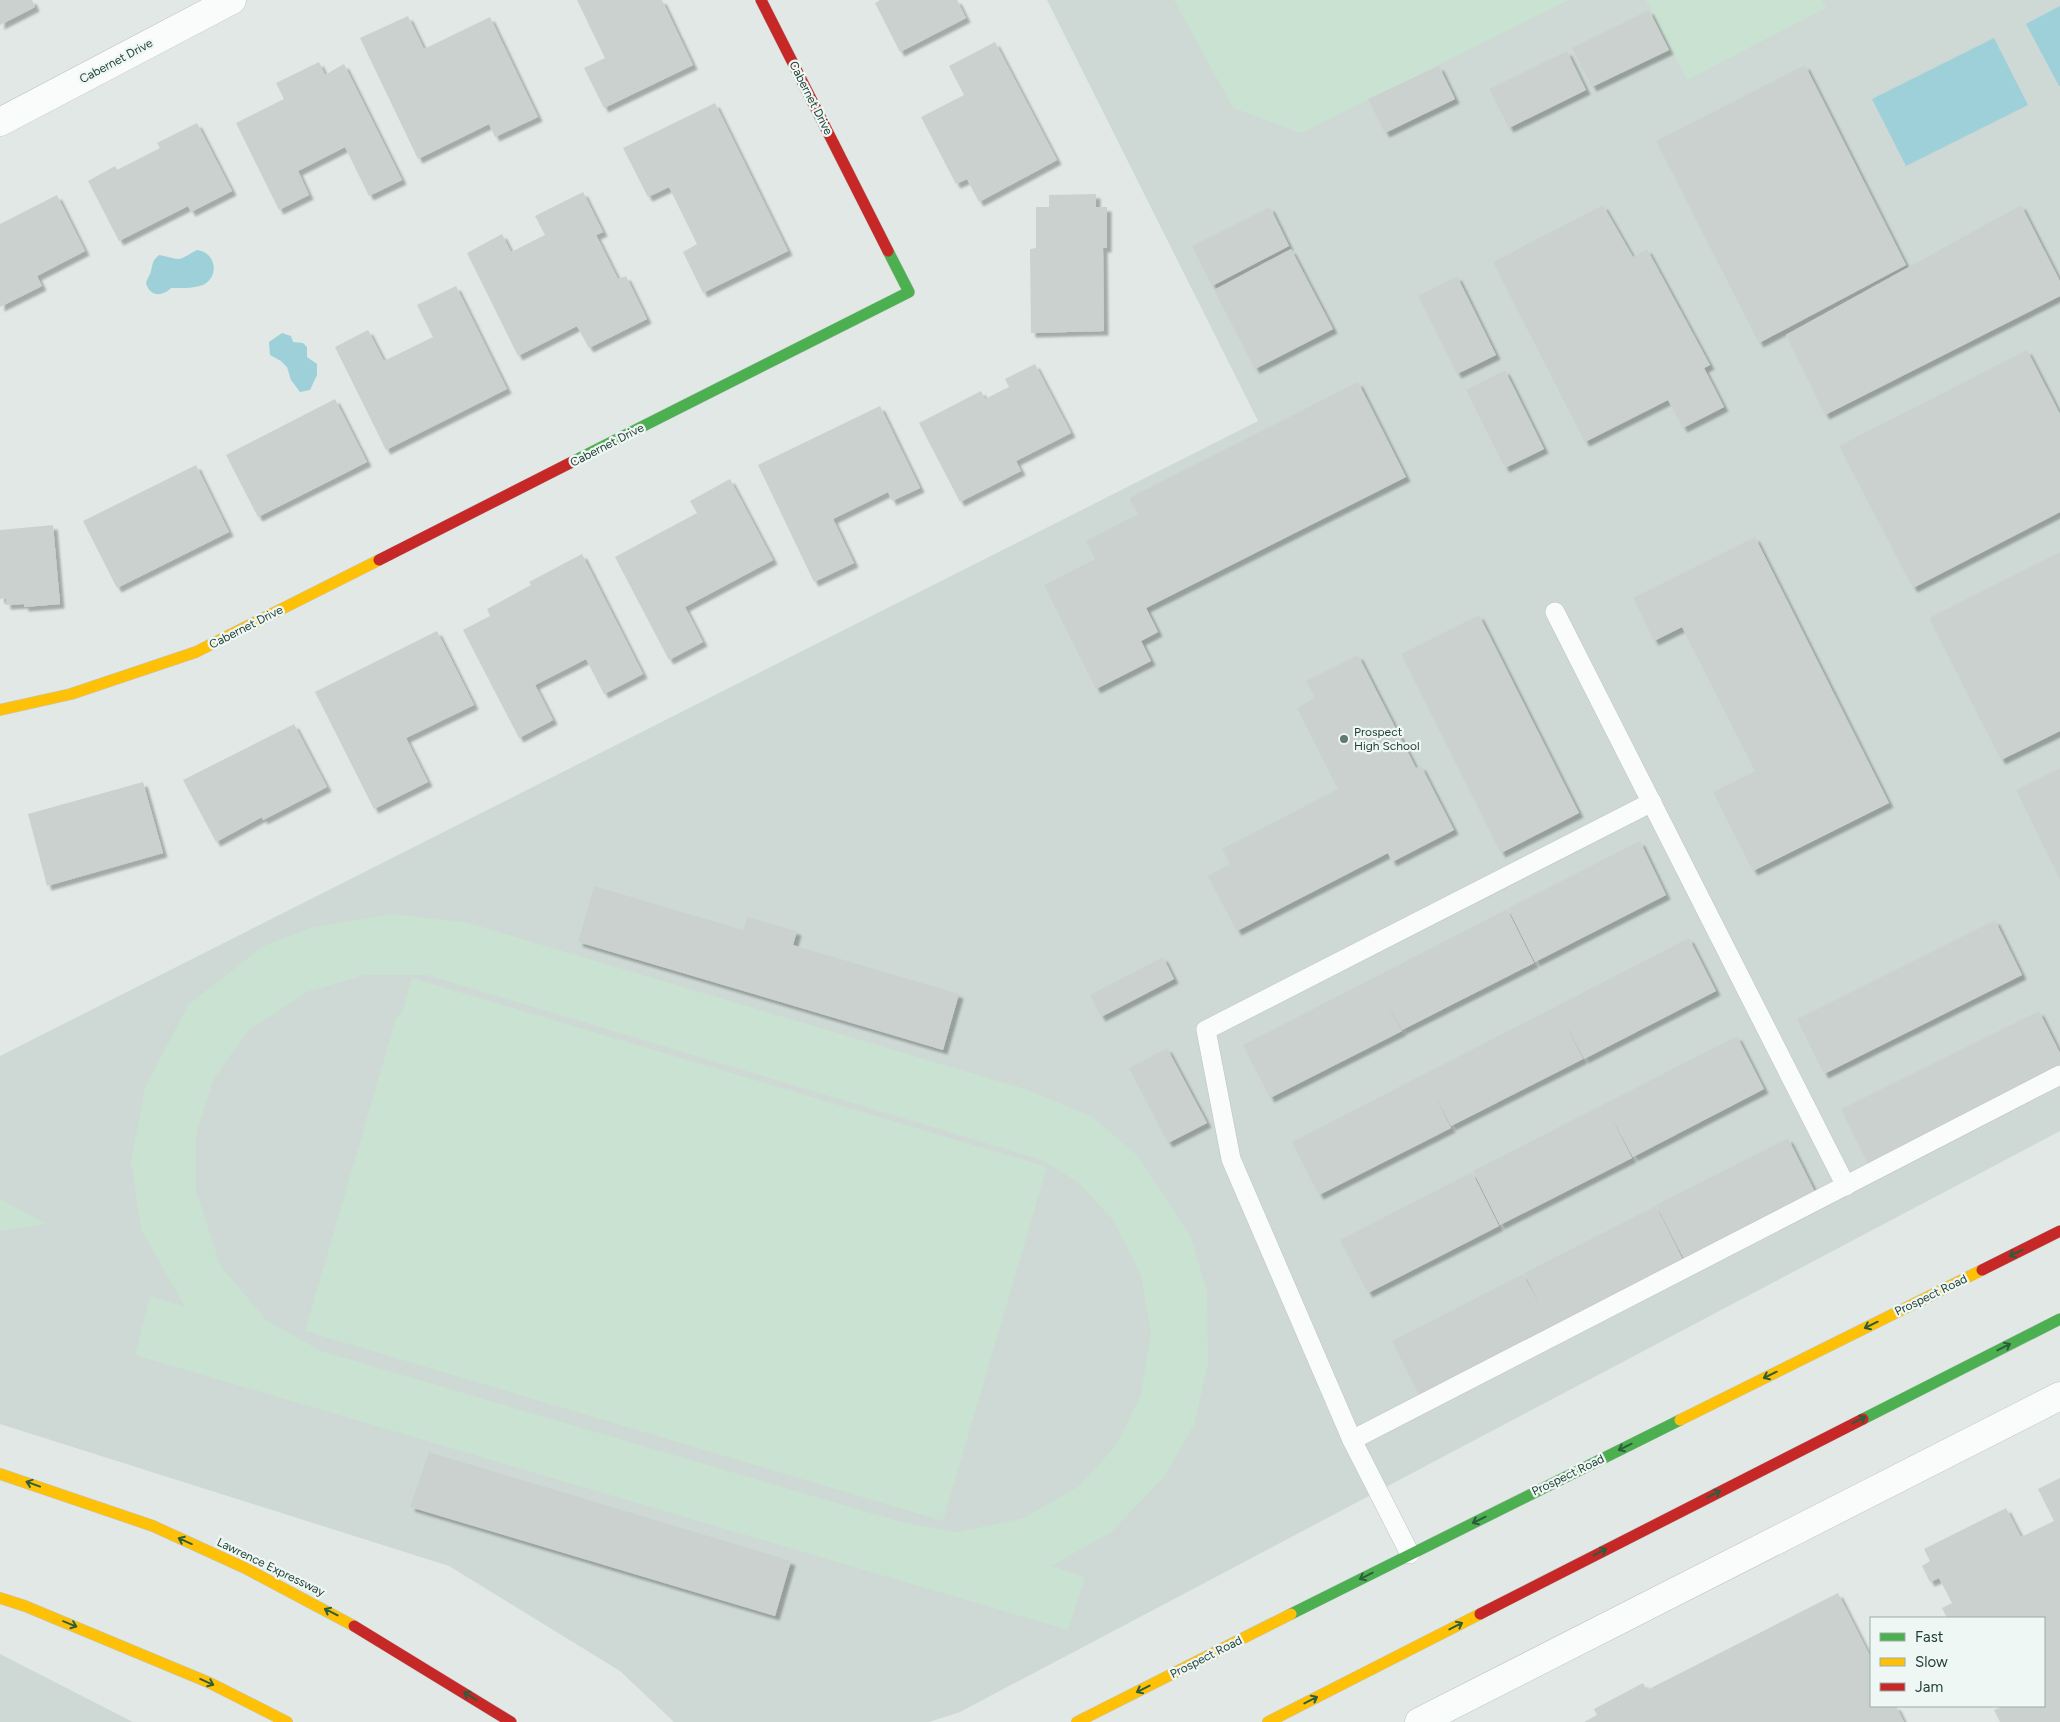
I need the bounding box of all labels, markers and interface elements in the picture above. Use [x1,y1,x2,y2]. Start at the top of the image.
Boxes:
street label: Cabernet Drive [77,36,155,86]
street label: Cabernet Drive [786,59,836,138]
street label: Cabernet Drive [568,420,647,470]
street label: Cabernet Drive [207,602,286,652]
place label: Prospect High School [1354,725,1420,753]
marker: Prospect High School [1338,733,1350,745]
one-way arrow [2009,1248,2024,1258]
street label: Prospect Road [1893,1271,1969,1319]
one-way arrow [1864,1321,1879,1330]
one-way arrow [1997,1342,2012,1352]
one-way arrow [1763,1371,1778,1380]
one-way arrow [1852,1415,1867,1425]
one-way arrow [1618,1443,1633,1452]
street label: Prospect Road [1530,1451,1606,1499]
one-way arrow [26,1479,41,1488]
one-way arrow [1707,1489,1722,1499]
one-way arrow [1472,1516,1487,1525]
street label: Lawrence Expressway [215,1535,328,1600]
one-way arrow [178,1536,193,1545]
one-way arrow [1593,1547,1608,1557]
one-way arrow [1359,1572,1374,1581]
one-way arrow [324,1607,339,1617]
legend [1870,1617,2045,1707]
one-way arrow [62,1620,77,1629]
one-way arrow [1448,1621,1463,1631]
text: Fast [1915,1628,1944,1646]
street label: Prospect Road [1168,1633,1244,1681]
text: Slow [1915,1653,1948,1671]
one-way arrow [199,1678,214,1687]
text: Jam [1915,1678,1943,1696]
one-way arrow [1136,1685,1151,1694]
one-way arrow [464,1691,478,1701]
one-way arrow [1303,1695,1318,1704]

